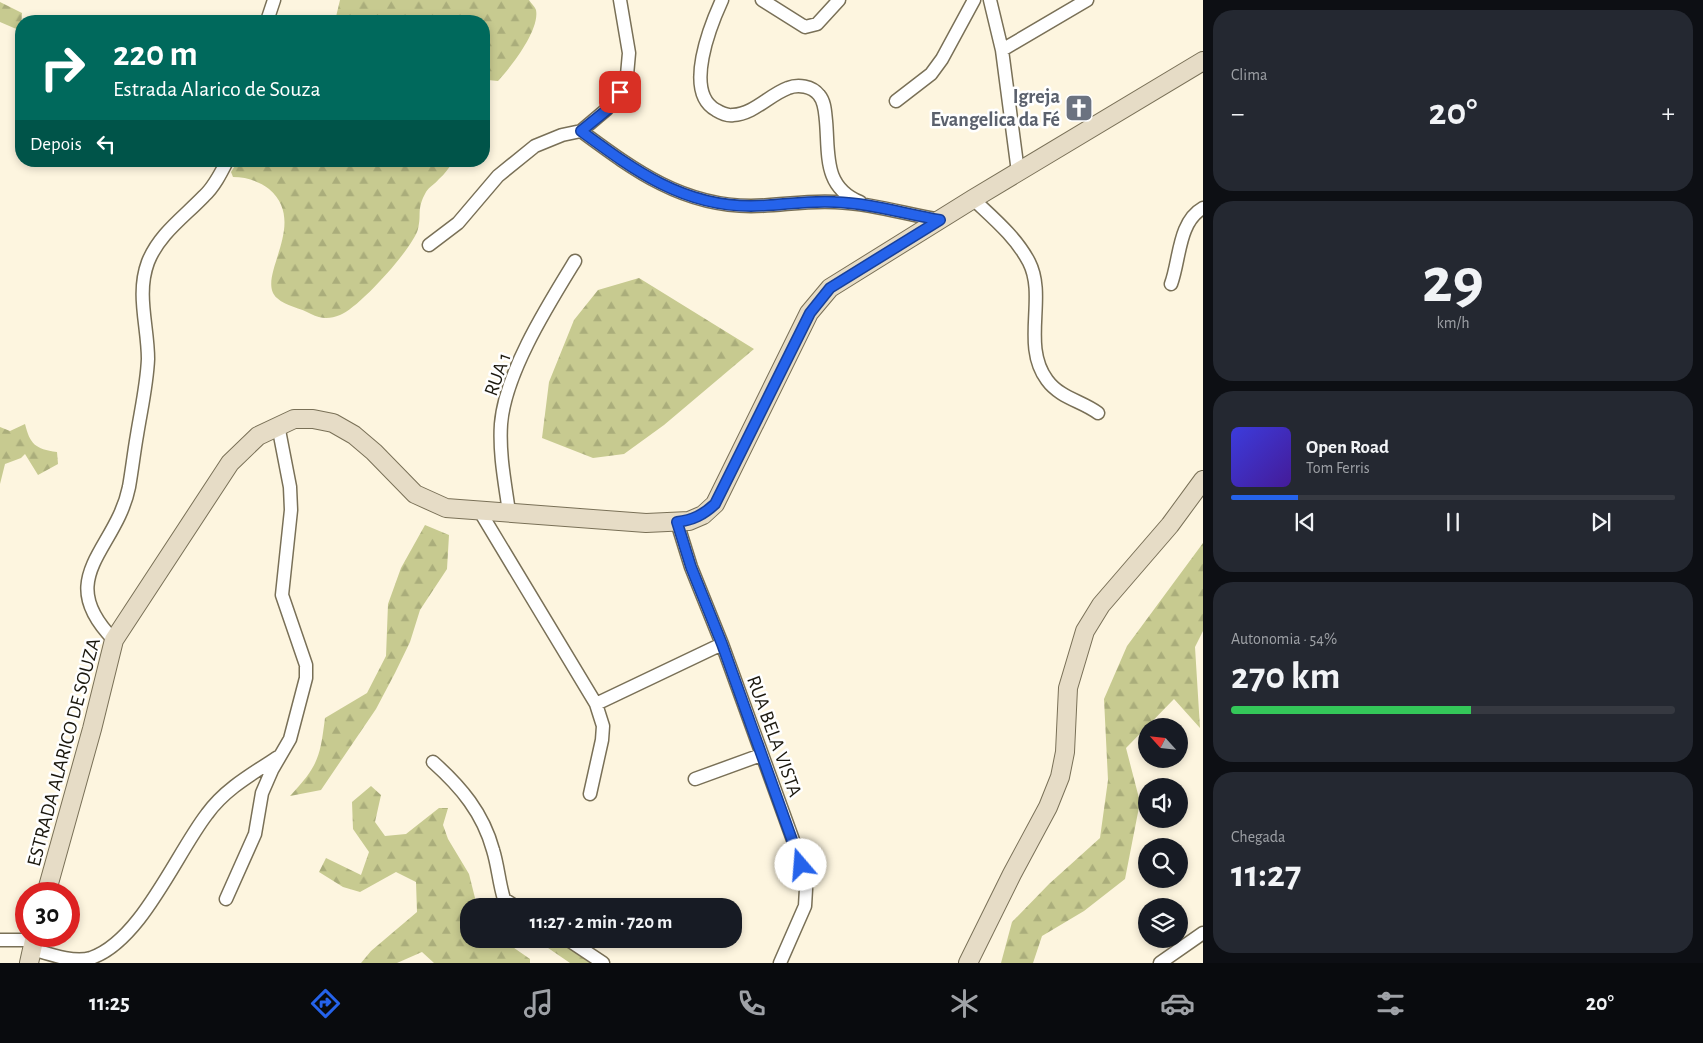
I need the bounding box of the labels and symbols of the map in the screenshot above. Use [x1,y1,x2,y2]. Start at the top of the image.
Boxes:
pin [599,71,641,113]
place label: Igreja Evangelica da Fé [930,87,1060,130]
church icon: Igreja Evangelica da Fé [1064,93,1094,123]
street label: RUA 1 [481,350,515,399]
street label: ESTRADA ALARICO DE SOUZA [24,636,104,868]
street label: RUA BELA VISTA [743,673,805,800]
north arrow [1138,718,1188,768]
position arrow [774,838,826,890]
speed limit sign: 30 [15,882,80,947]

